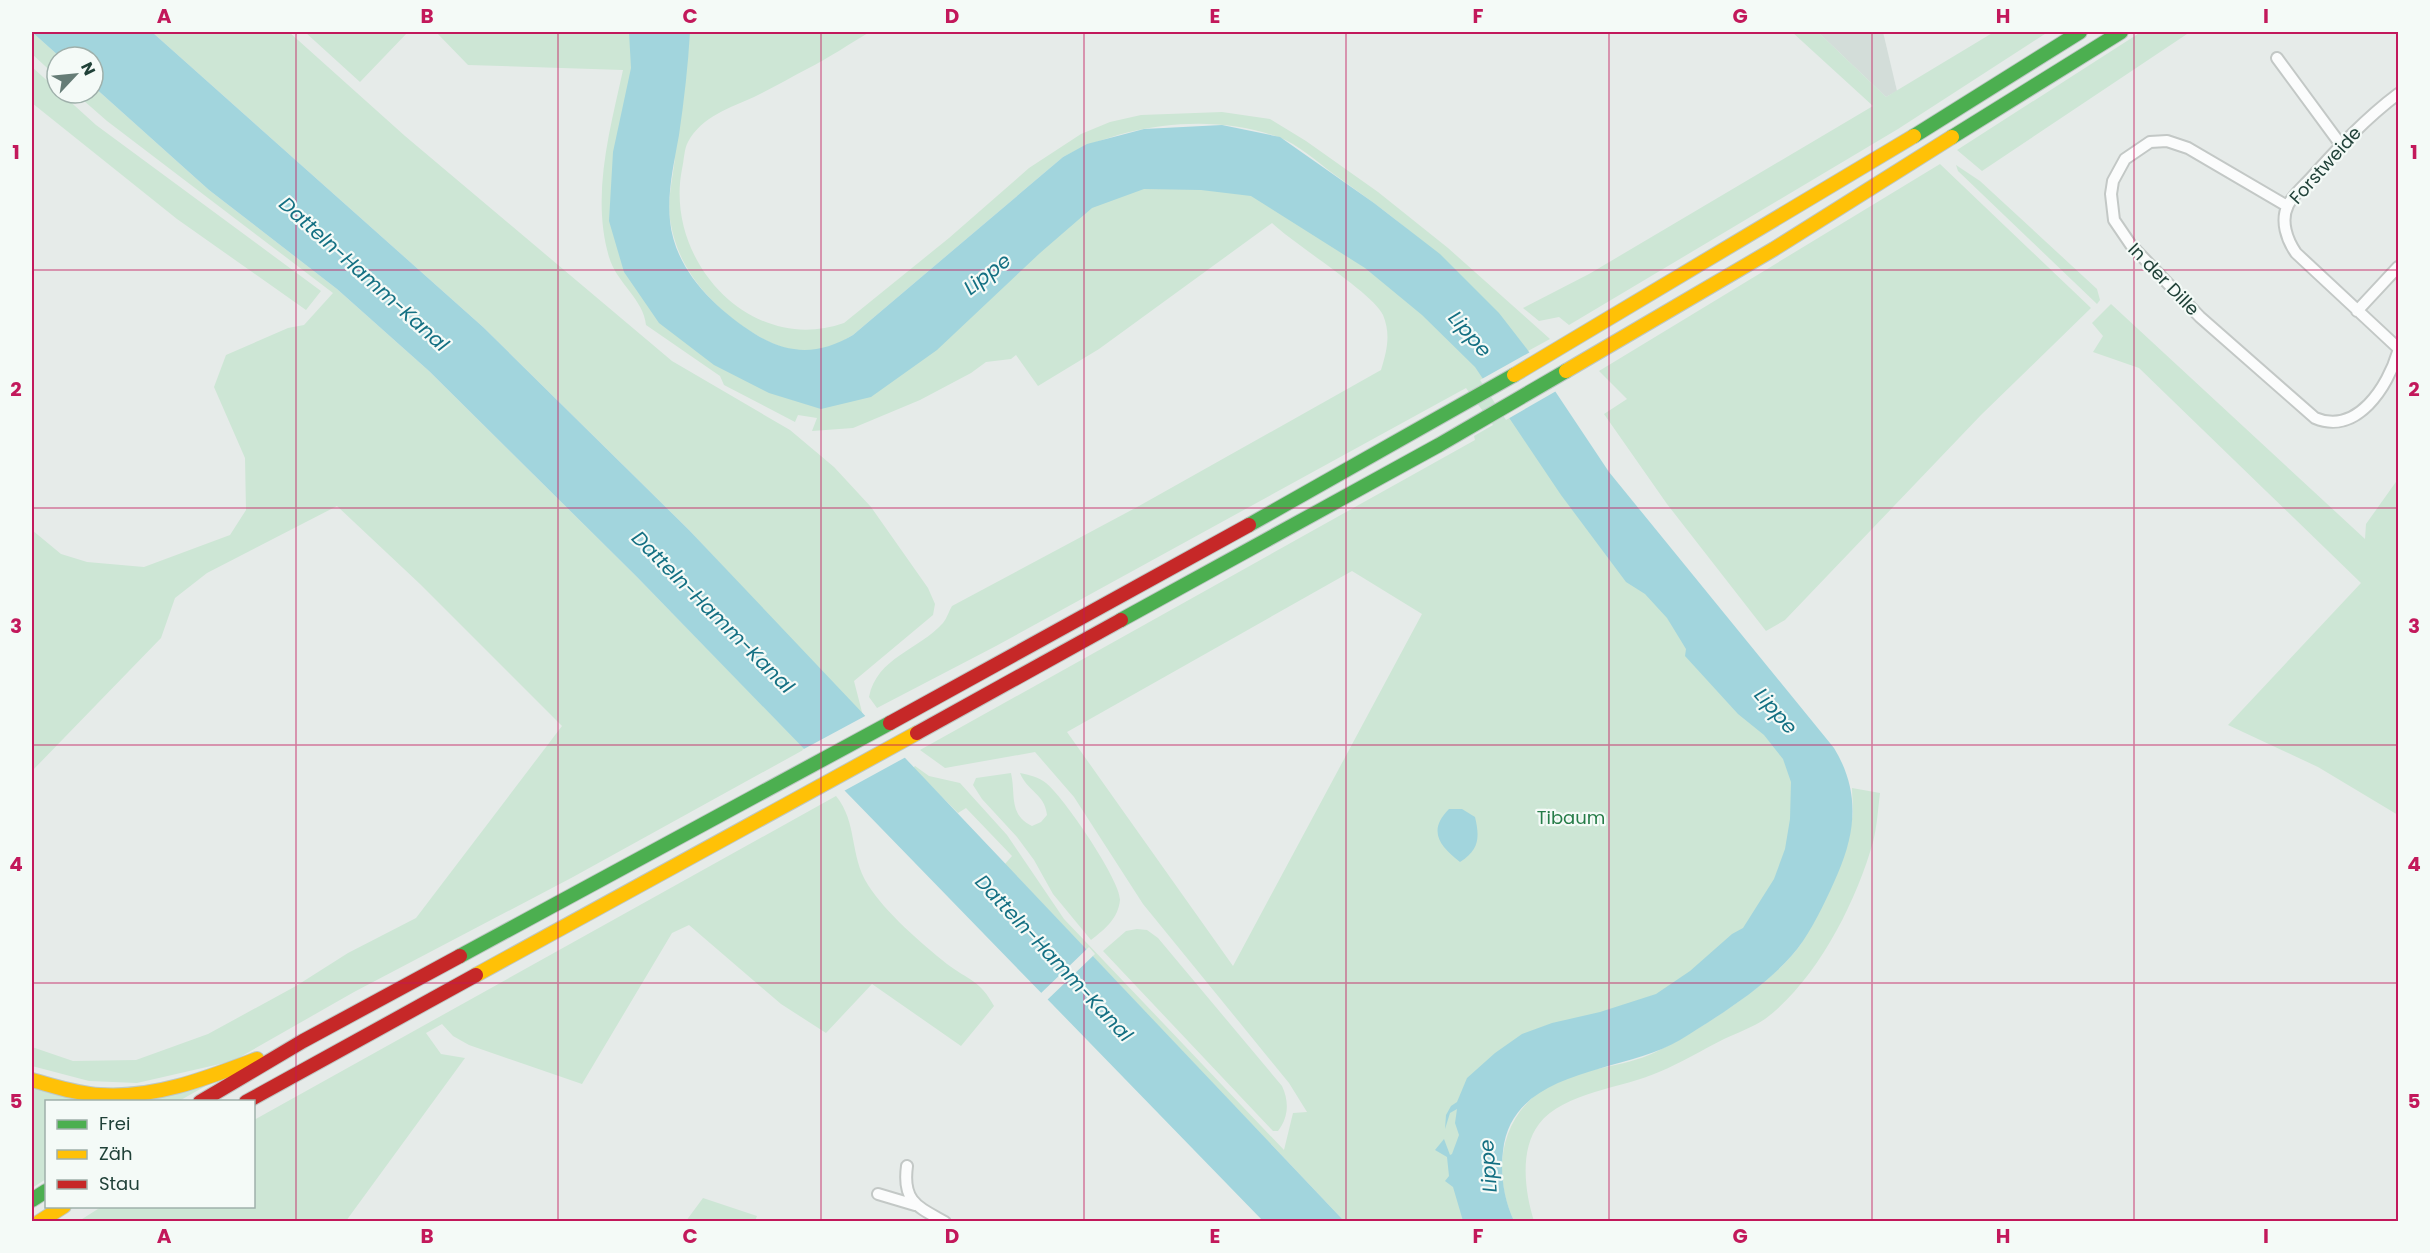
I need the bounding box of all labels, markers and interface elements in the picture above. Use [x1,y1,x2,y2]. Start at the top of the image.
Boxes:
text: A [157,2,172,30]
text: B [420,2,434,30]
text: C [682,2,698,30]
text: D [945,2,959,30]
text: E [1210,2,1220,30]
text: F [1473,2,1484,30]
text: G [1732,2,1748,30]
text: H [1996,2,2010,30]
text: I [2263,2,2269,30]
north arrow [45,45,105,105]
text: N [75,58,101,79]
street label: Forstweide [2283,121,2367,209]
text: 1 [12,138,20,166]
text: 1 [2410,138,2418,166]
water label: Datteln-Hamm-Kanal [273,190,455,358]
street label: In der Dille [2123,237,2205,321]
water label: Lippe [957,247,1017,301]
water label: Lippe [1442,305,1498,363]
text: 2 [10,375,22,403]
text: 2 [2408,375,2420,403]
water label: Datteln-Hamm-Kanal [625,524,801,700]
text: 3 [10,612,22,640]
text: 3 [2408,612,2420,640]
water label: Lippe [1748,682,1804,740]
park label: Tibaum [1537,805,1605,830]
text: 4 [9,850,23,878]
text: 4 [2407,850,2421,878]
water label: Datteln-Hamm-Kanal [969,868,1139,1048]
text: 5 [10,1087,23,1115]
text: 5 [2408,1087,2421,1115]
legend [45,1100,255,1208]
text: Frei [99,1111,130,1136]
water label: Lippe [1472,1139,1504,1193]
text: Zäh [99,1141,132,1166]
text: Stau [99,1171,140,1196]
text: A [157,1222,172,1250]
text: B [420,1222,434,1250]
text: C [682,1222,698,1250]
text: D [945,1222,959,1250]
text: E [1210,1222,1220,1250]
text: F [1473,1222,1484,1250]
text: G [1732,1222,1748,1250]
text: H [1996,1222,2010,1250]
text: I [2263,1222,2269,1250]

